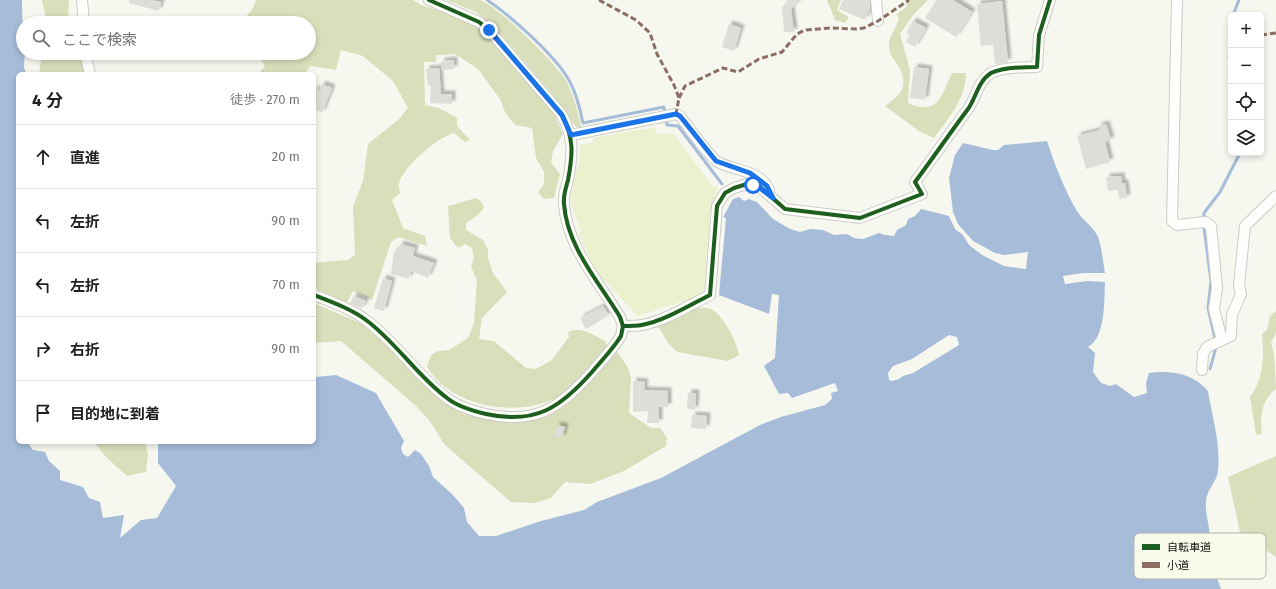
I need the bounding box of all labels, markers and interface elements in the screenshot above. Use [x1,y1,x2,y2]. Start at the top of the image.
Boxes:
map controls [1228,12,1264,156]
button: + [1228,12,1264,48]
search box [16,16,316,60]
route end [480,21,498,39]
icon: search [30,27,52,49]
text: ここで検索 [62,31,137,49]
button: − [1228,48,1264,84]
button: locate [1228,84,1264,120]
text: 4 分 [32,90,63,111]
text: 徒歩 · 270 m [230,92,300,107]
button: layers [1228,120,1264,156]
icon: ahead [32,146,54,168]
text: 直進 [70,149,100,167]
text: 20 m [272,149,300,164]
route start [744,176,762,194]
icon: left [32,210,54,232]
text: 左折 [70,213,100,231]
text: 90 m [271,213,300,228]
icon: left [32,274,54,296]
text: 左折 [70,277,100,295]
text: 70 m [273,277,300,292]
icon: right [32,338,54,360]
text: 右折 [70,341,100,359]
text: 90 m [271,341,300,356]
icon: arrive [32,402,54,424]
text: 目的地に到着 [70,405,160,423]
legend [1134,533,1266,579]
text: 自転車道 [1167,541,1211,554]
text: 小道 [1167,559,1189,572]

